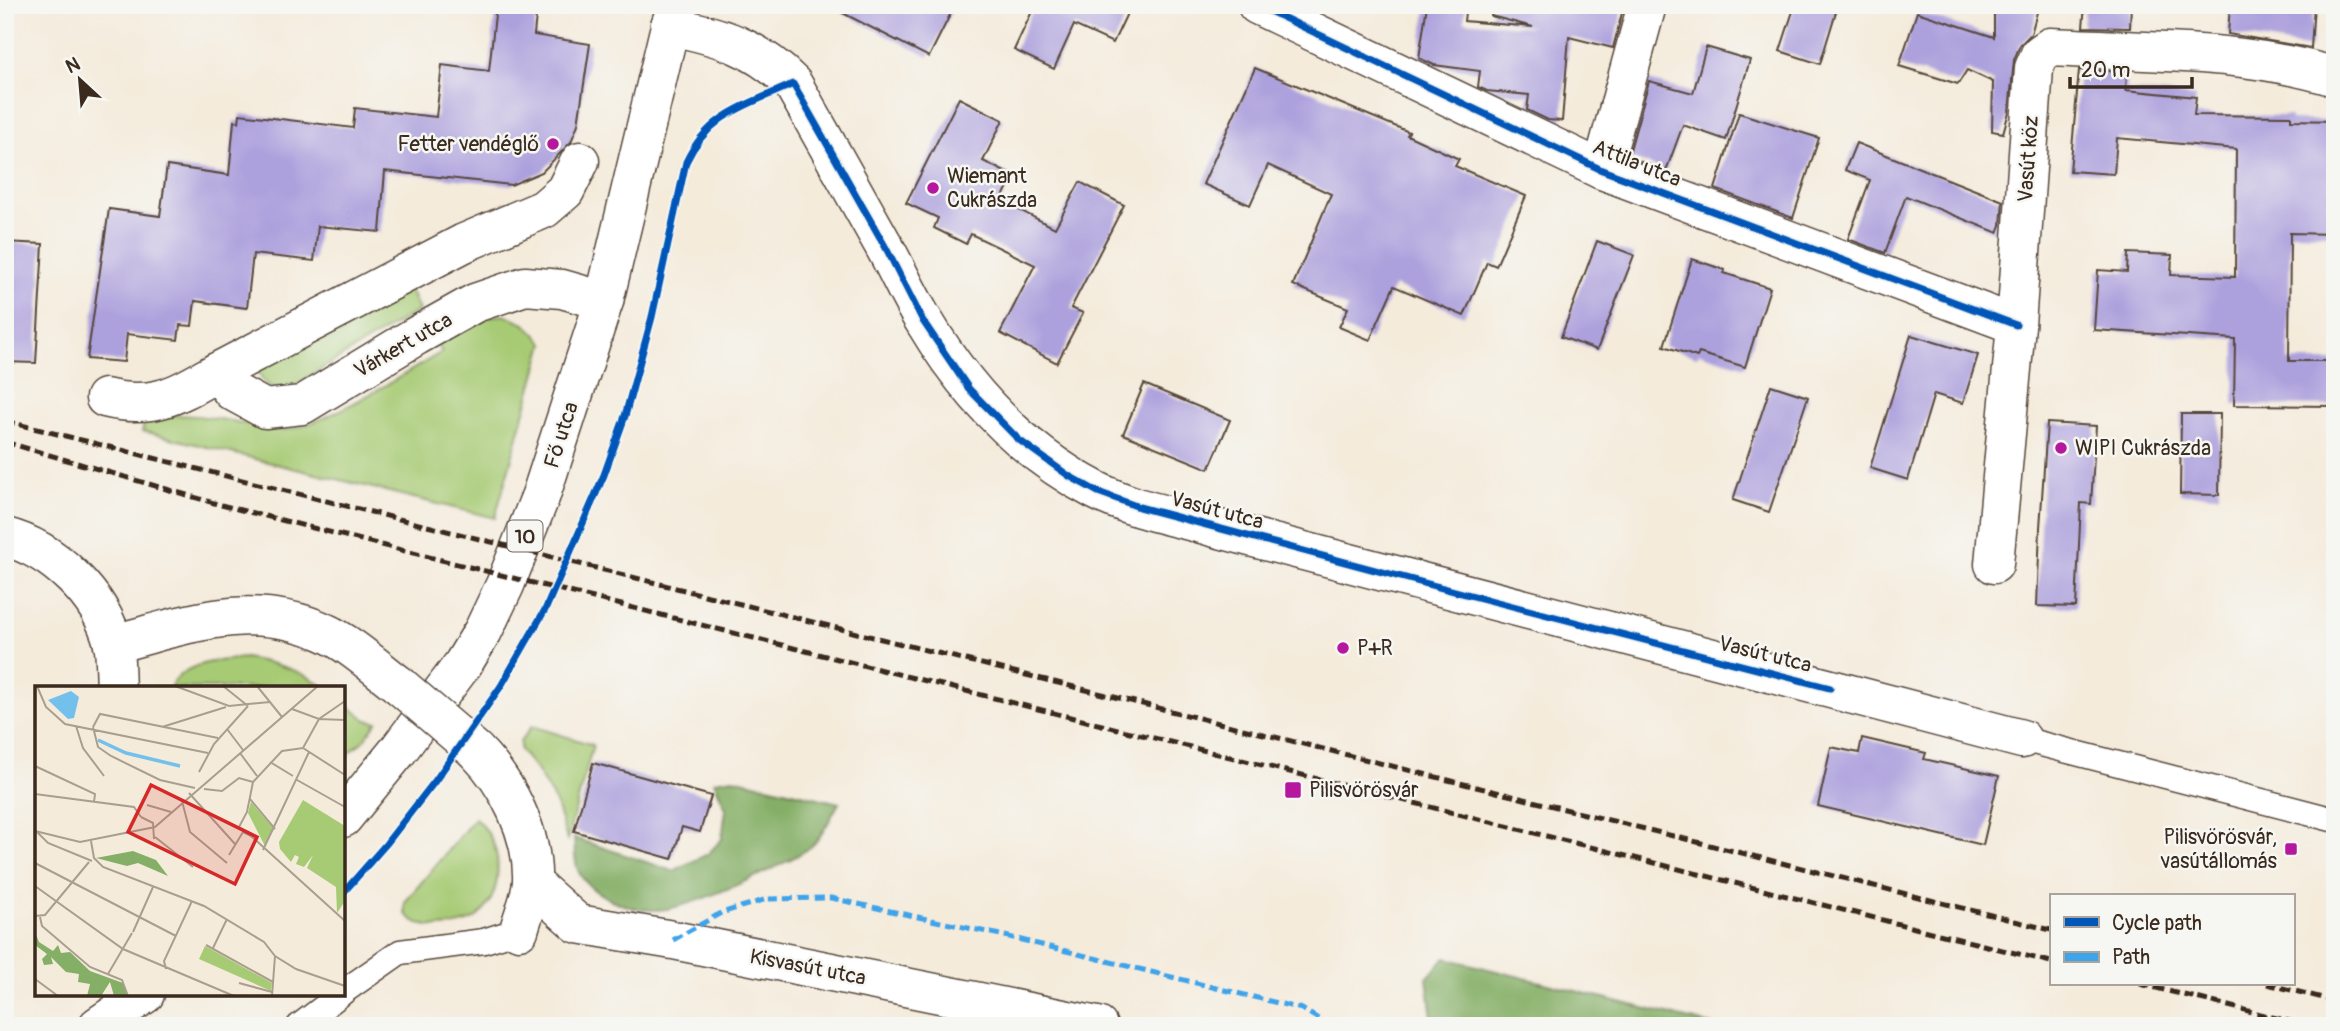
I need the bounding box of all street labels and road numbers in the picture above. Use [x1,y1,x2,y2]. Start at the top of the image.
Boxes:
street label: Vasút köz [2012,115,2045,203]
street label: Attila utca [1589,134,1685,193]
street label: Várkert utca [349,306,457,384]
street label: Fő utca [538,399,585,472]
street label: Vasút utca [1167,485,1266,536]
road number: 10 [508,520,542,552]
street label: Vasút utca [1715,630,1814,679]
street label: Kisvasút utca [748,943,868,992]

